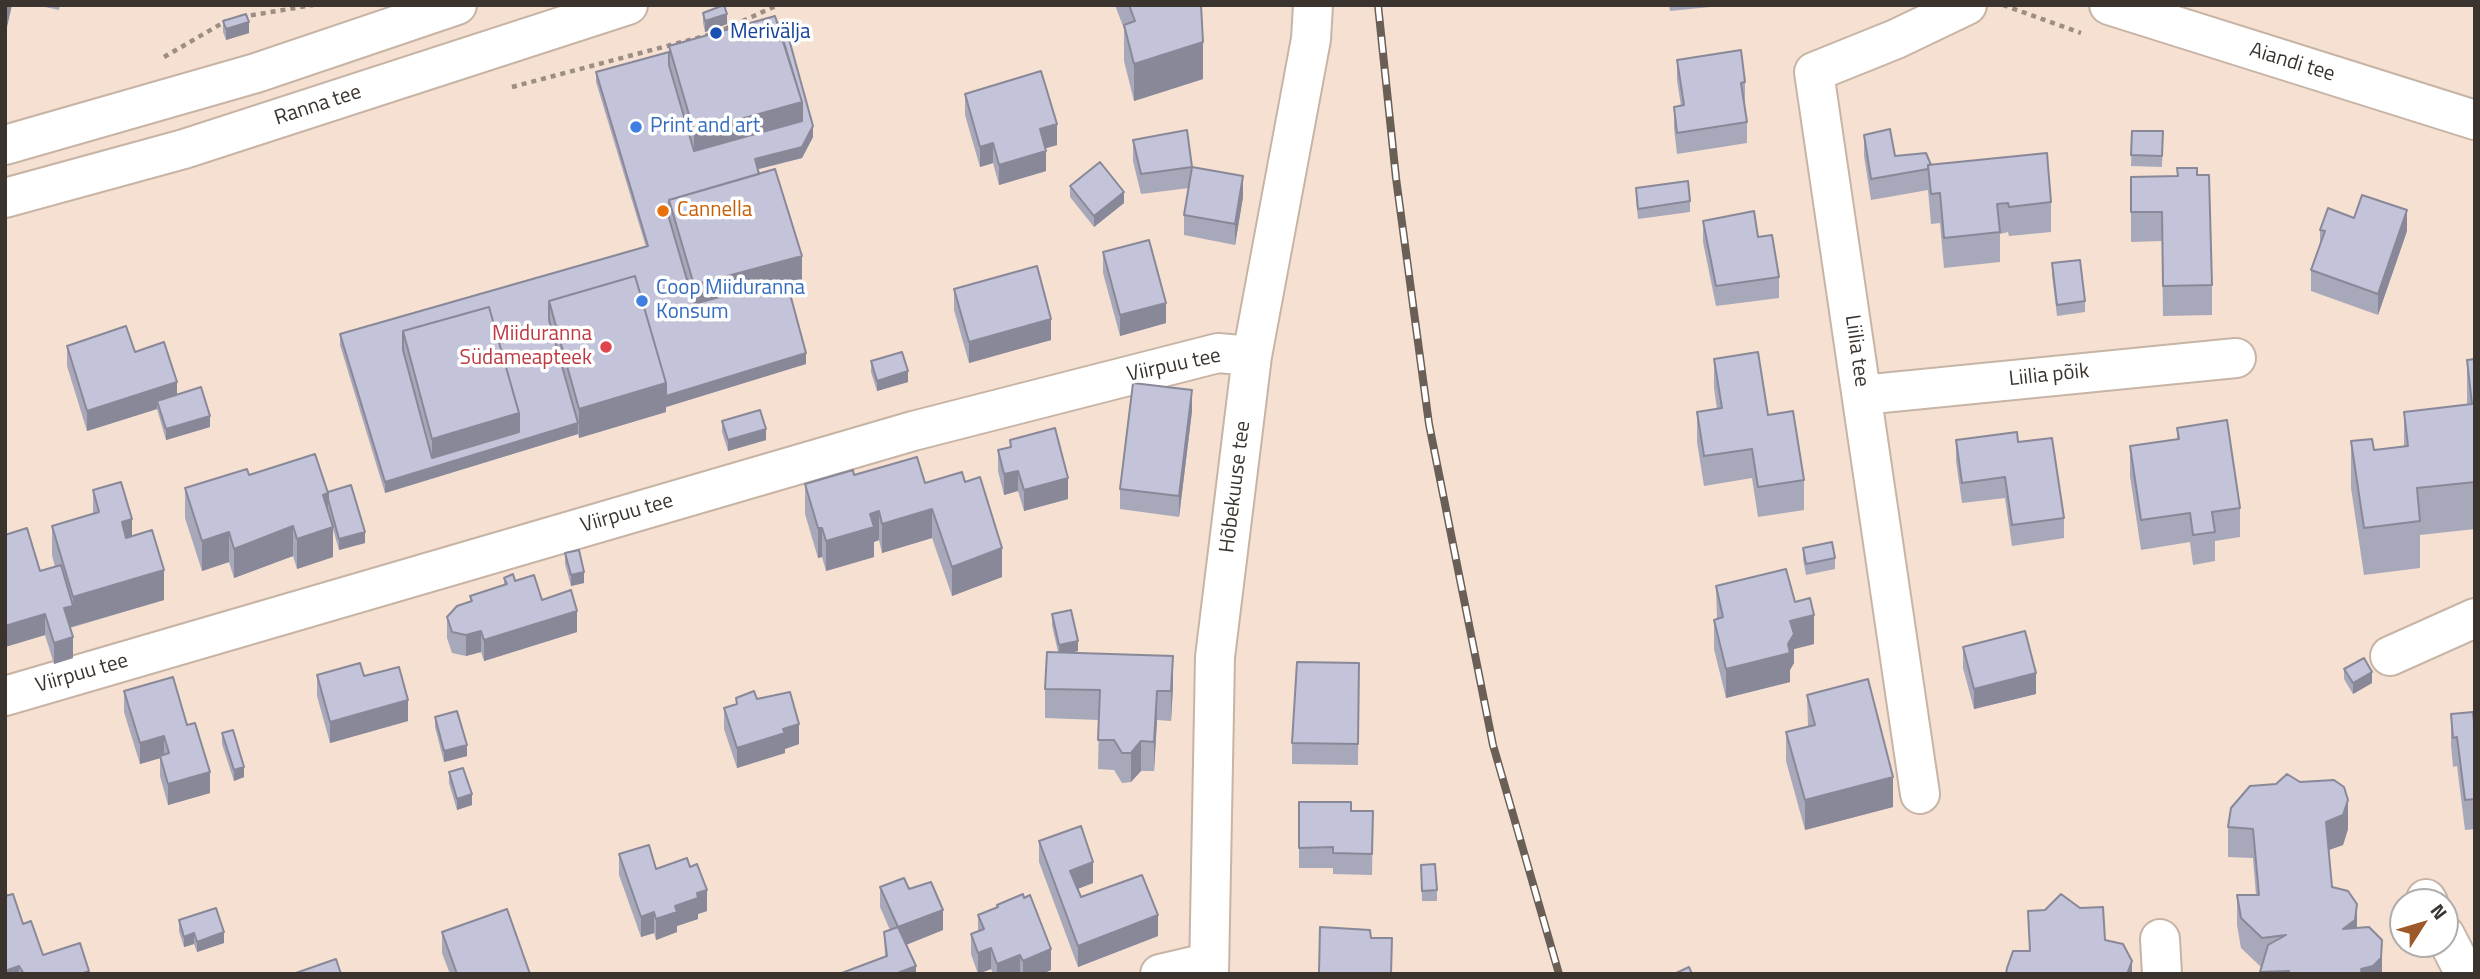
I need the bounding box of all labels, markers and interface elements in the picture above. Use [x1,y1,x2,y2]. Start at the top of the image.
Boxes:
place label: Merivälja [730,20,810,46]
marker: Merivälja [708,25,724,41]
street label: Aiandi tee [2246,38,2338,88]
street label: Ranna tee [271,80,365,132]
place label: Print and art [650,114,760,140]
marker: Print and art [628,119,644,135]
place label: Cannella [677,198,752,224]
marker: Cannella [655,203,671,219]
place label: Coop Miiduranna Konsum [656,276,805,326]
marker: Coop Miiduranna Konsum [634,293,650,309]
street label: Liilia tee [1838,313,1874,389]
place label: Miiduranna Südameapteek [460,322,592,372]
marker: Miiduranna Südameapteek [598,339,614,355]
street label: Viirpuu tee [1125,344,1223,388]
street label: Liilia põik [2008,359,2090,393]
street label: Hõbekuuse tee [1215,420,1257,554]
street label: Viirpuu tee [578,489,676,539]
street label: Viirpuu tee [33,649,131,699]
north arrow [2389,888,2459,958]
text: N [2424,897,2455,925]

